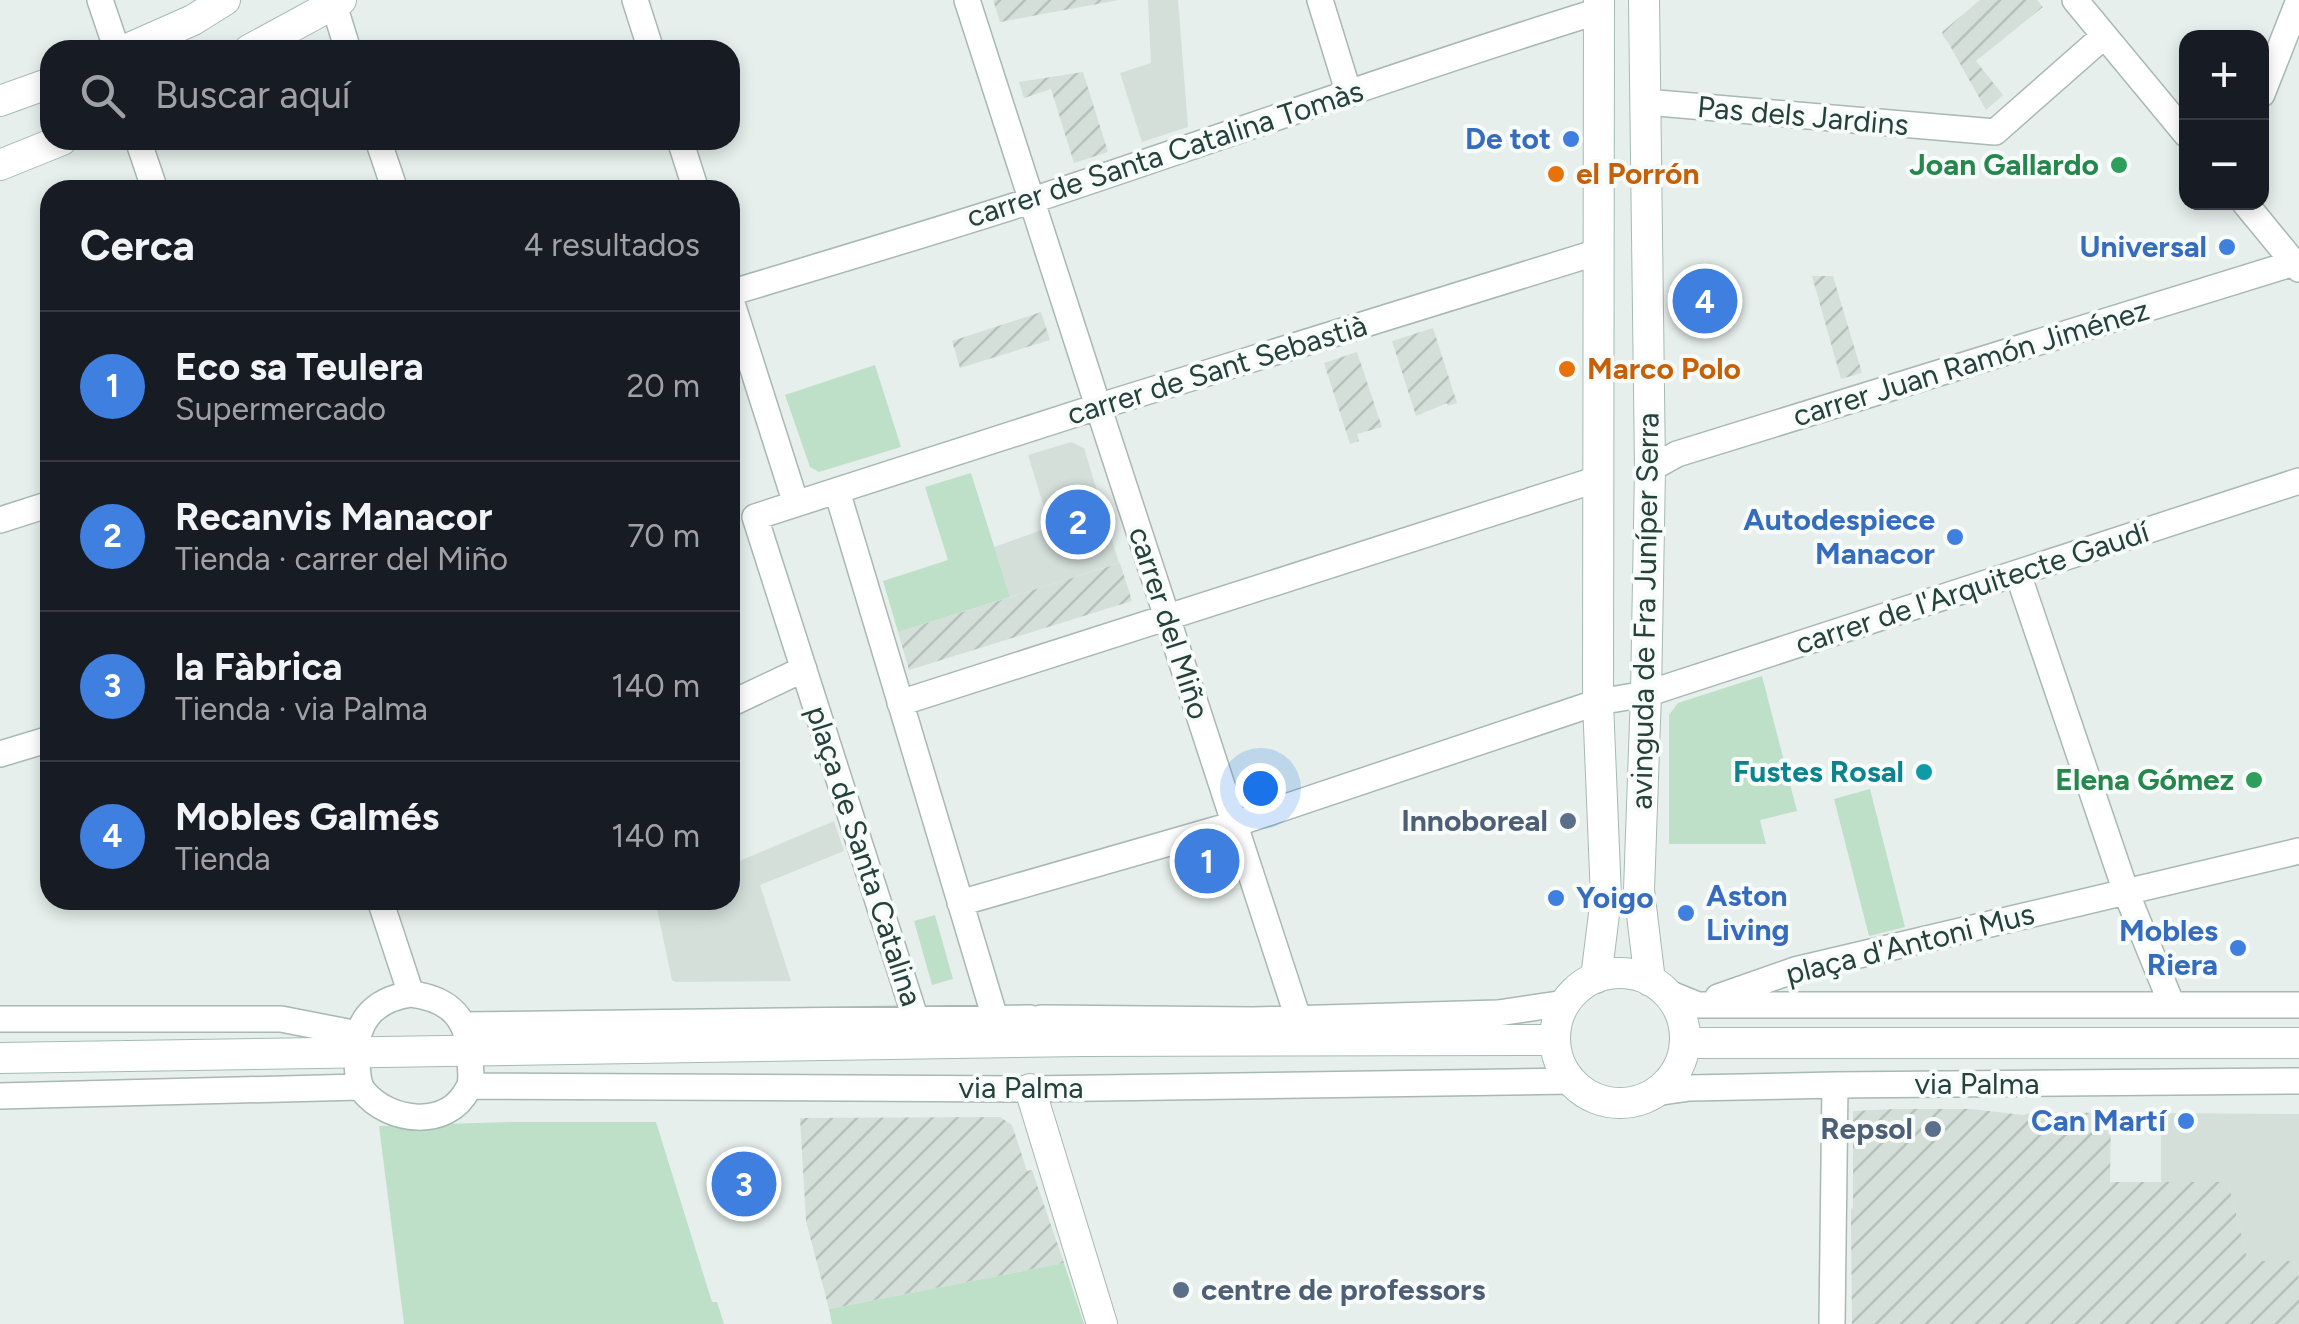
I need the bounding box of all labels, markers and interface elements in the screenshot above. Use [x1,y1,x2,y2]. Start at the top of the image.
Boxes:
map controls [2179,30,2269,210]
button: + [2179,30,2269,120]
search box [40,40,740,150]
icon: search [75,68,130,123]
text: Buscar aquí [155,72,351,118]
street label: carrer de Santa Catalina Tomàs [962,72,1368,235]
street label: Pas dels Jardins [1696,88,1910,143]
place label: De tot [1465,120,1551,157]
button: − [2179,120,2269,210]
marker: De tot [1560,128,1582,150]
place label: Joan Gallardo [1909,146,2099,183]
marker: Joan Gallardo [2108,154,2130,176]
place label: el Porrón [1576,155,1700,192]
marker: el Porrón [1545,163,1567,185]
text: Cerca [80,220,195,271]
text: 4 resultados [524,226,700,264]
place label: Universal [2079,228,2207,265]
marker: Universal [2216,236,2238,258]
pin: 4 [1672,264,1738,338]
street label: carrer Juan Ramón Jiménez [1788,291,2154,434]
street label: carrer de Sant Sebastià [1062,306,1371,433]
text: Eco sa Teulera [175,344,424,390]
place label: Marco Polo [1587,350,1741,387]
marker: Marco Polo [1556,358,1578,380]
text: 1 [106,367,119,405]
text: 20 m [626,367,700,405]
text: Supermercado [175,390,386,428]
street label: avinguda de Fra Juníper Serra [1623,412,1666,810]
pin: 2 [1046,484,1110,560]
text: Recanvis Manacor [175,494,492,540]
place label: Autodespiece Manacor [1743,501,1935,572]
street label: carrer de l'Arquitecte Gaudí [1790,512,2155,662]
text: 2 [103,517,122,555]
text: 70 m [627,517,700,555]
street label: carrer del Miño [1121,522,1218,724]
marker: Autodespiece Manacor [1944,526,1966,548]
text: Tienda · carrer del Miño [175,540,508,578]
text: la Fàbrica [175,644,342,690]
text: 3 [104,667,121,705]
text: 140 m [611,667,700,705]
text: Tienda · via Palma [175,690,428,728]
street label: plaça de Santa Catalina [798,701,931,1011]
place label: Fustes Rosal [1733,753,1904,790]
marker: Fustes Rosal [1913,761,1935,783]
place label: Elena Gómez [2055,761,2234,798]
your location [1235,763,1286,814]
marker: Elena Gómez [2243,769,2265,791]
text: Mobles Galmés [175,794,439,840]
place label: Innoboreal [1401,802,1548,839]
marker: Innoboreal [1557,810,1579,832]
text: 4 [102,817,123,855]
text: 140 m [611,817,700,855]
pin: 1 [1174,824,1240,898]
text: Tienda [175,840,271,878]
place label: Aston Living [1706,877,1790,948]
place label: Yoigo [1576,879,1654,916]
marker: Yoigo [1545,887,1567,909]
street label: plaça d'Antoni Mus [1782,895,2038,992]
marker: Aston Living [1675,902,1697,924]
place label: Mobles Riera [2119,912,2218,983]
marker: Mobles Riera [2227,937,2249,959]
street label: via Palma [1914,1065,2040,1102]
street label: via Palma [958,1069,1084,1106]
place label: Can Martí [2031,1102,2168,1139]
place label: Repsol [1820,1110,1913,1147]
marker: Can Martí [2175,1110,2197,1132]
marker: Repsol [1922,1118,1944,1140]
pin: 3 [712,1146,776,1222]
place label: centre de professors [1201,1271,1485,1308]
marker: centre de professors [1170,1279,1192,1301]

